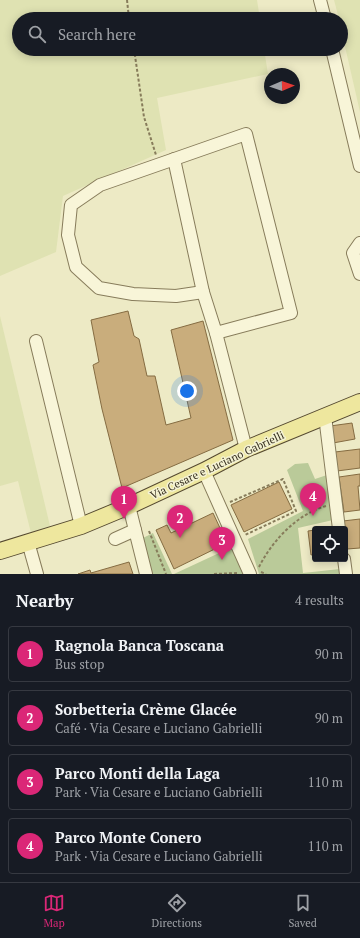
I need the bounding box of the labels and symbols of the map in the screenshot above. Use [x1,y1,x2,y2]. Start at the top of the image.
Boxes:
north arrow [264,68,300,104]
your location [177,381,197,401]
street label: Via Cesare e Luciano Gabrielli [148,428,286,502]
pin: 4 [300,483,326,516]
pin: 1 [111,486,137,519]
pin: 2 [167,505,193,538]
pin: 3 [209,527,235,560]

